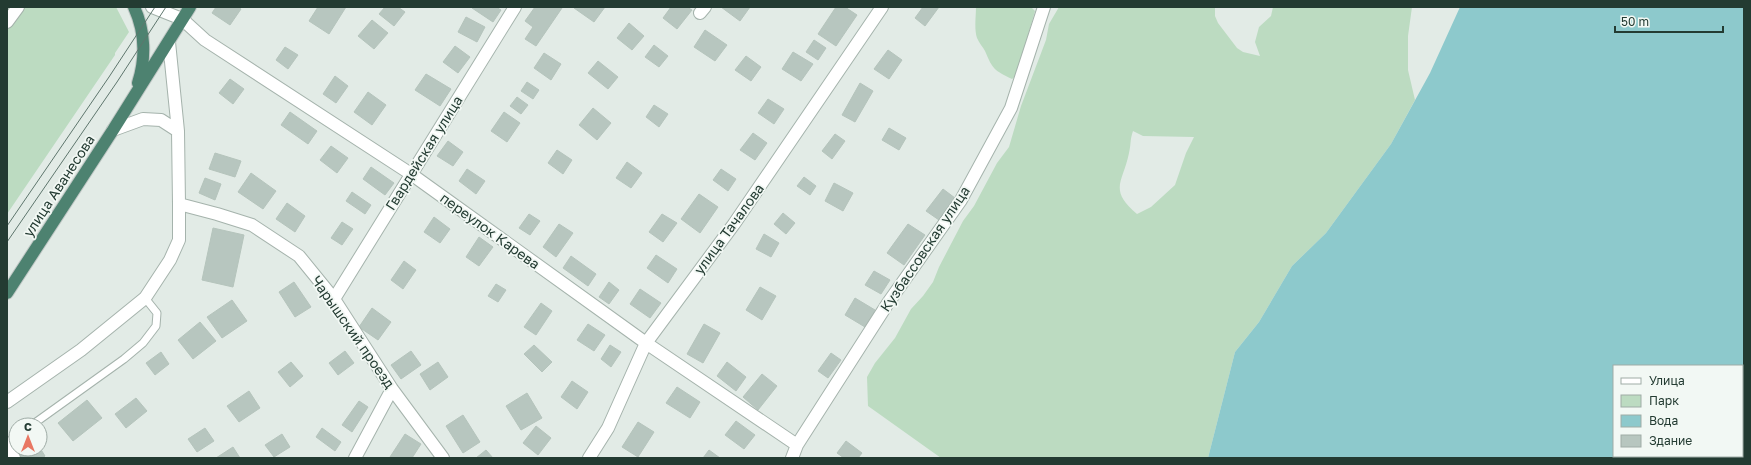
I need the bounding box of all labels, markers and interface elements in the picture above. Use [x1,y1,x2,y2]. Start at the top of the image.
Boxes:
scale bar [1615,8,1723,34]
text: 50 m [1621,14,1649,29]
street label: Гвардейская улица [381,92,466,213]
street label: улица Аванесова [19,132,98,240]
street label: улица Тачалова [690,180,767,277]
street label: Кузбассовская улица [876,183,973,315]
street label: переулок Карева [437,189,543,272]
street label: Чарышский проезд [308,272,399,392]
legend [1613,365,1743,457]
text: Улица [1649,373,1685,388]
text: Парк [1649,393,1679,408]
text: Вода [1649,413,1678,428]
north arrow [8,417,48,457]
text: С [24,420,32,433]
text: Здание [1649,433,1692,448]

